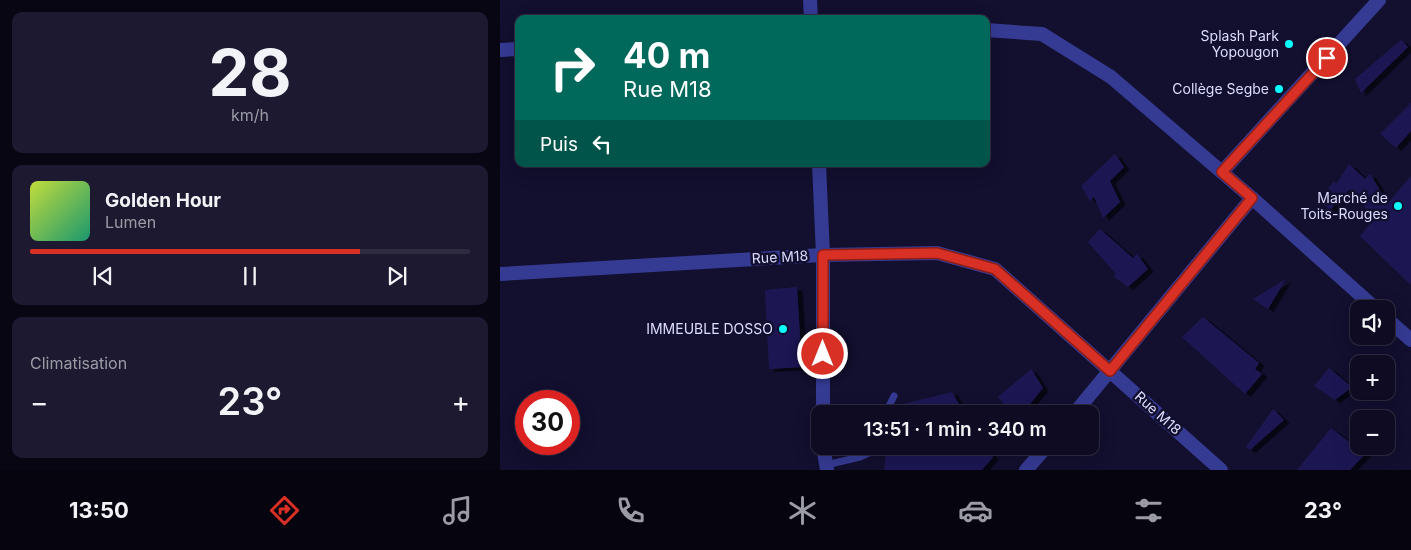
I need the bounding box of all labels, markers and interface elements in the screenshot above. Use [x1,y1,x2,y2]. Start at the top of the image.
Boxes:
place label: Splash Park Yopougon [1201,27,1279,60]
text: 28 [208,33,292,112]
text: 40 m [623,34,711,76]
icon: right [540,35,605,100]
pin [1306,37,1348,79]
marker: Splash Park Yopougon [1283,38,1295,50]
icon: arrive [1313,44,1341,72]
text: Rue M18 [623,76,712,102]
place label: Collège Segbe [1172,80,1269,97]
marker: Collège Segbe [1273,83,1285,95]
text: km/h [231,105,269,125]
icon: left [588,130,616,158]
text: Puis [540,133,578,156]
text: Golden Hour [105,189,221,212]
place label: Marché de Toits-Rouges [1300,189,1388,222]
marker: Marché de Toits-Rouges [1392,200,1404,212]
text: Lumen [105,212,156,232]
street label: Rue M18 [751,247,809,266]
icon: previous [89,262,117,290]
icon: pause [236,262,264,290]
icon: next [383,262,411,290]
map controls [1350,300,1395,455]
button: sound [1350,300,1395,345]
place label: IMMEUBLE DOSSO [646,320,773,337]
marker: IMMEUBLE DOSSO [777,323,789,335]
position arrow [796,327,848,379]
text: Climatisation [30,353,127,373]
button: + [1350,355,1395,400]
text: 23° [218,378,282,424]
text: − [30,385,49,419]
text: + [451,385,470,419]
street label: Rue M18 [1132,387,1185,438]
speed limit sign: 30 [515,390,580,455]
button: − [1350,410,1395,455]
text: 13:51 · 1 min · 340 m [863,418,1047,441]
icon: directions [267,493,302,528]
icon: music [440,493,475,528]
icon: phone [613,493,648,528]
icon: climate [785,493,820,528]
icon: car [958,493,993,528]
icon: filters [1131,493,1166,528]
text: 13:50 [69,497,129,523]
text: 23° [1304,497,1342,523]

